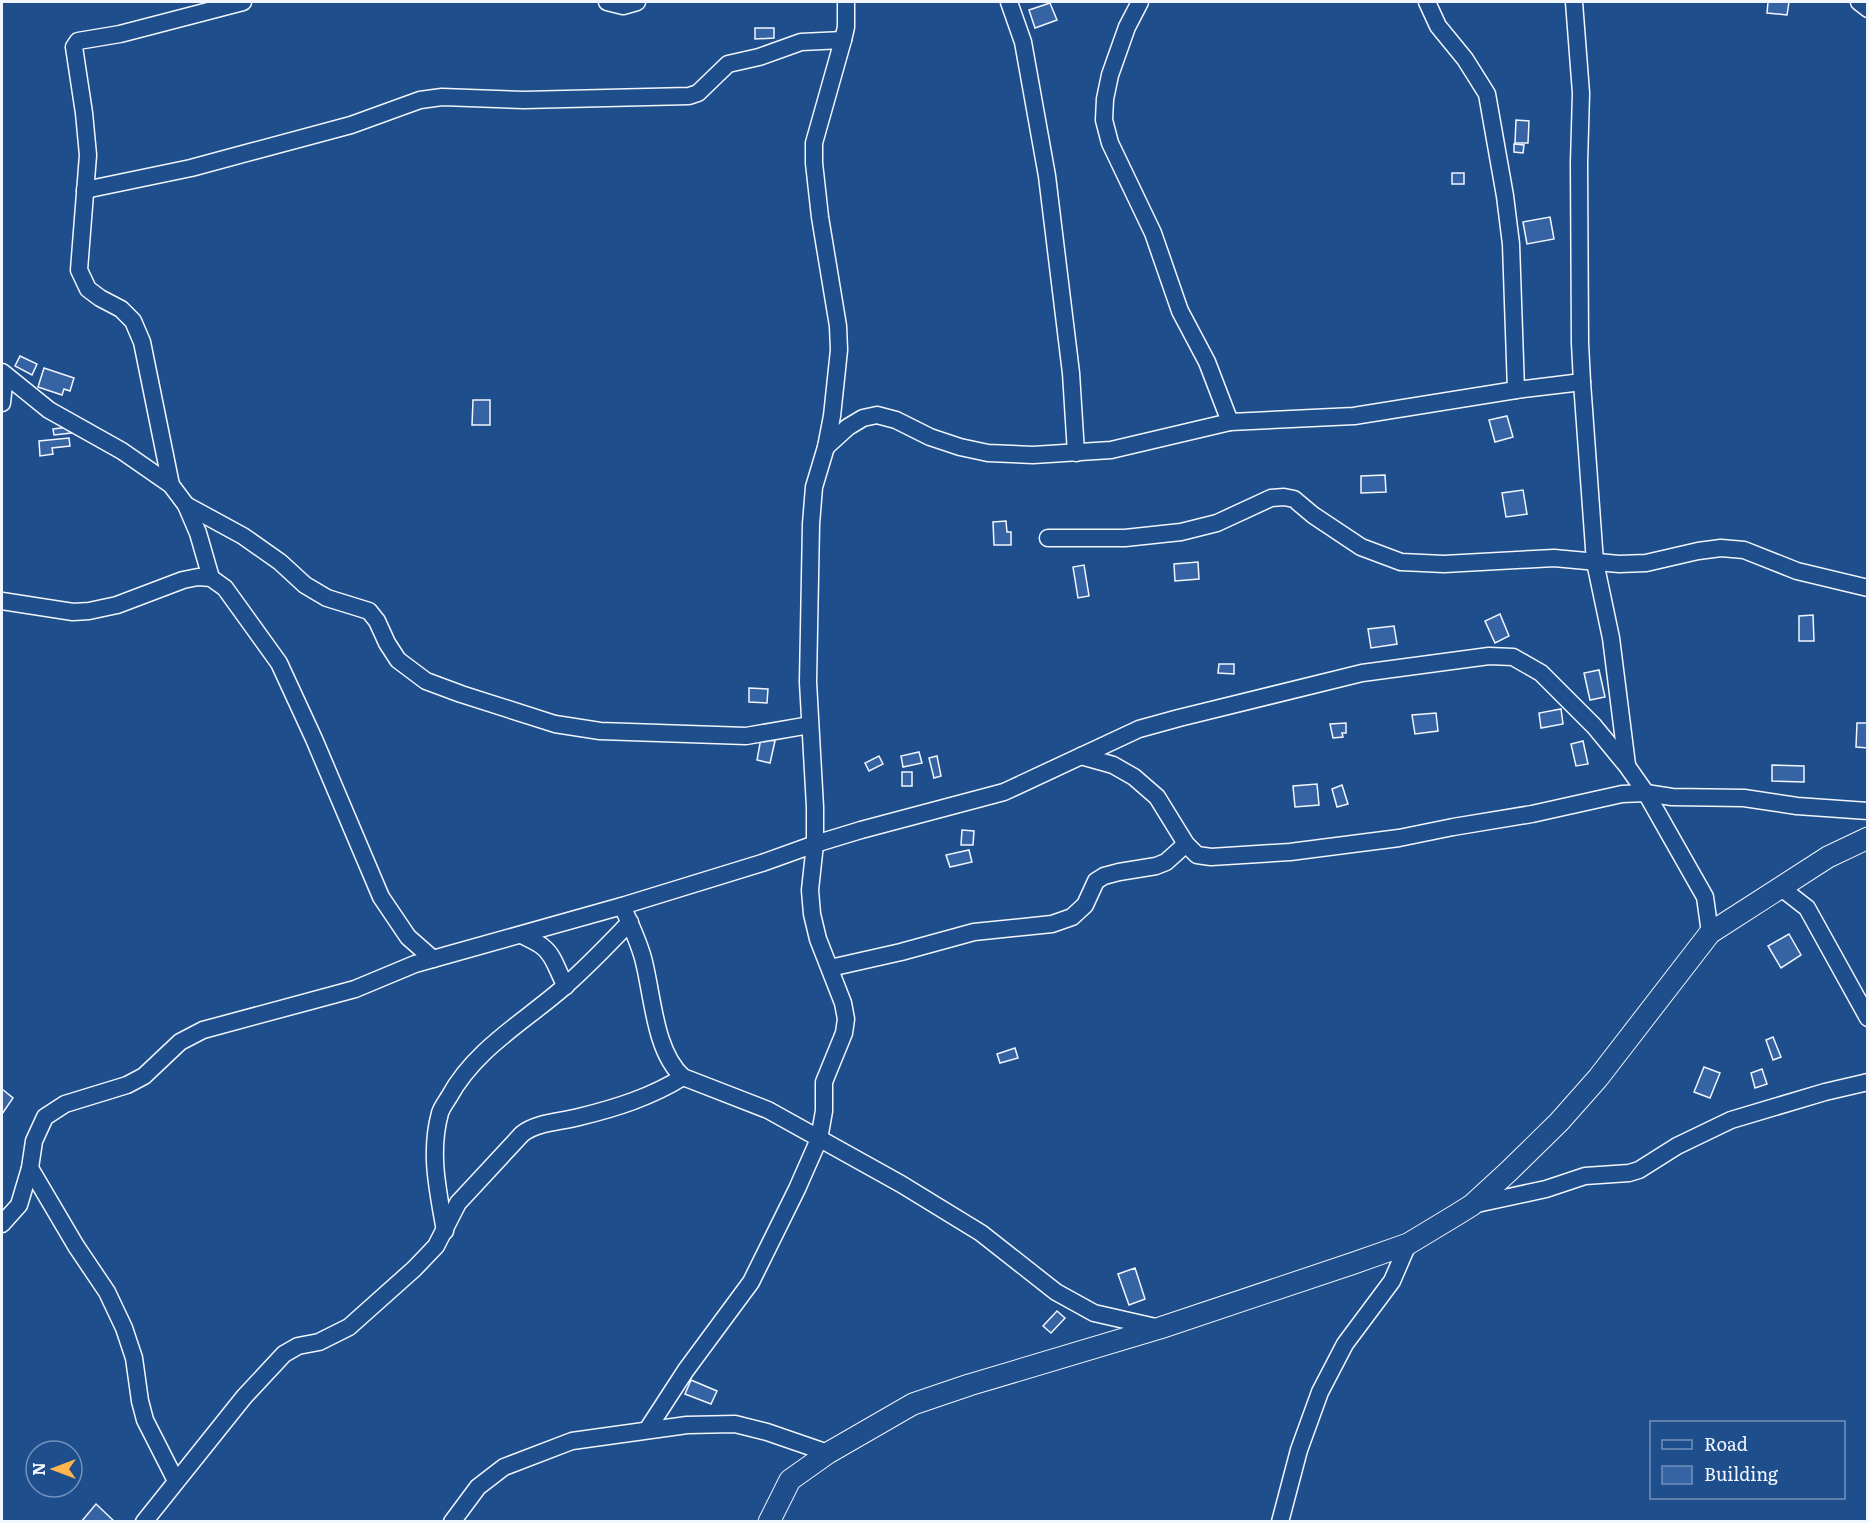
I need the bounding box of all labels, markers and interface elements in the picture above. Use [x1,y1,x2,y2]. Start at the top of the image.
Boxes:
legend [1650,1421,1845,1499]
text: Road [1704,1430,1748,1457]
north arrow [24,1439,84,1499]
text: Building [1704,1460,1779,1487]
text: N [26,1462,50,1476]

